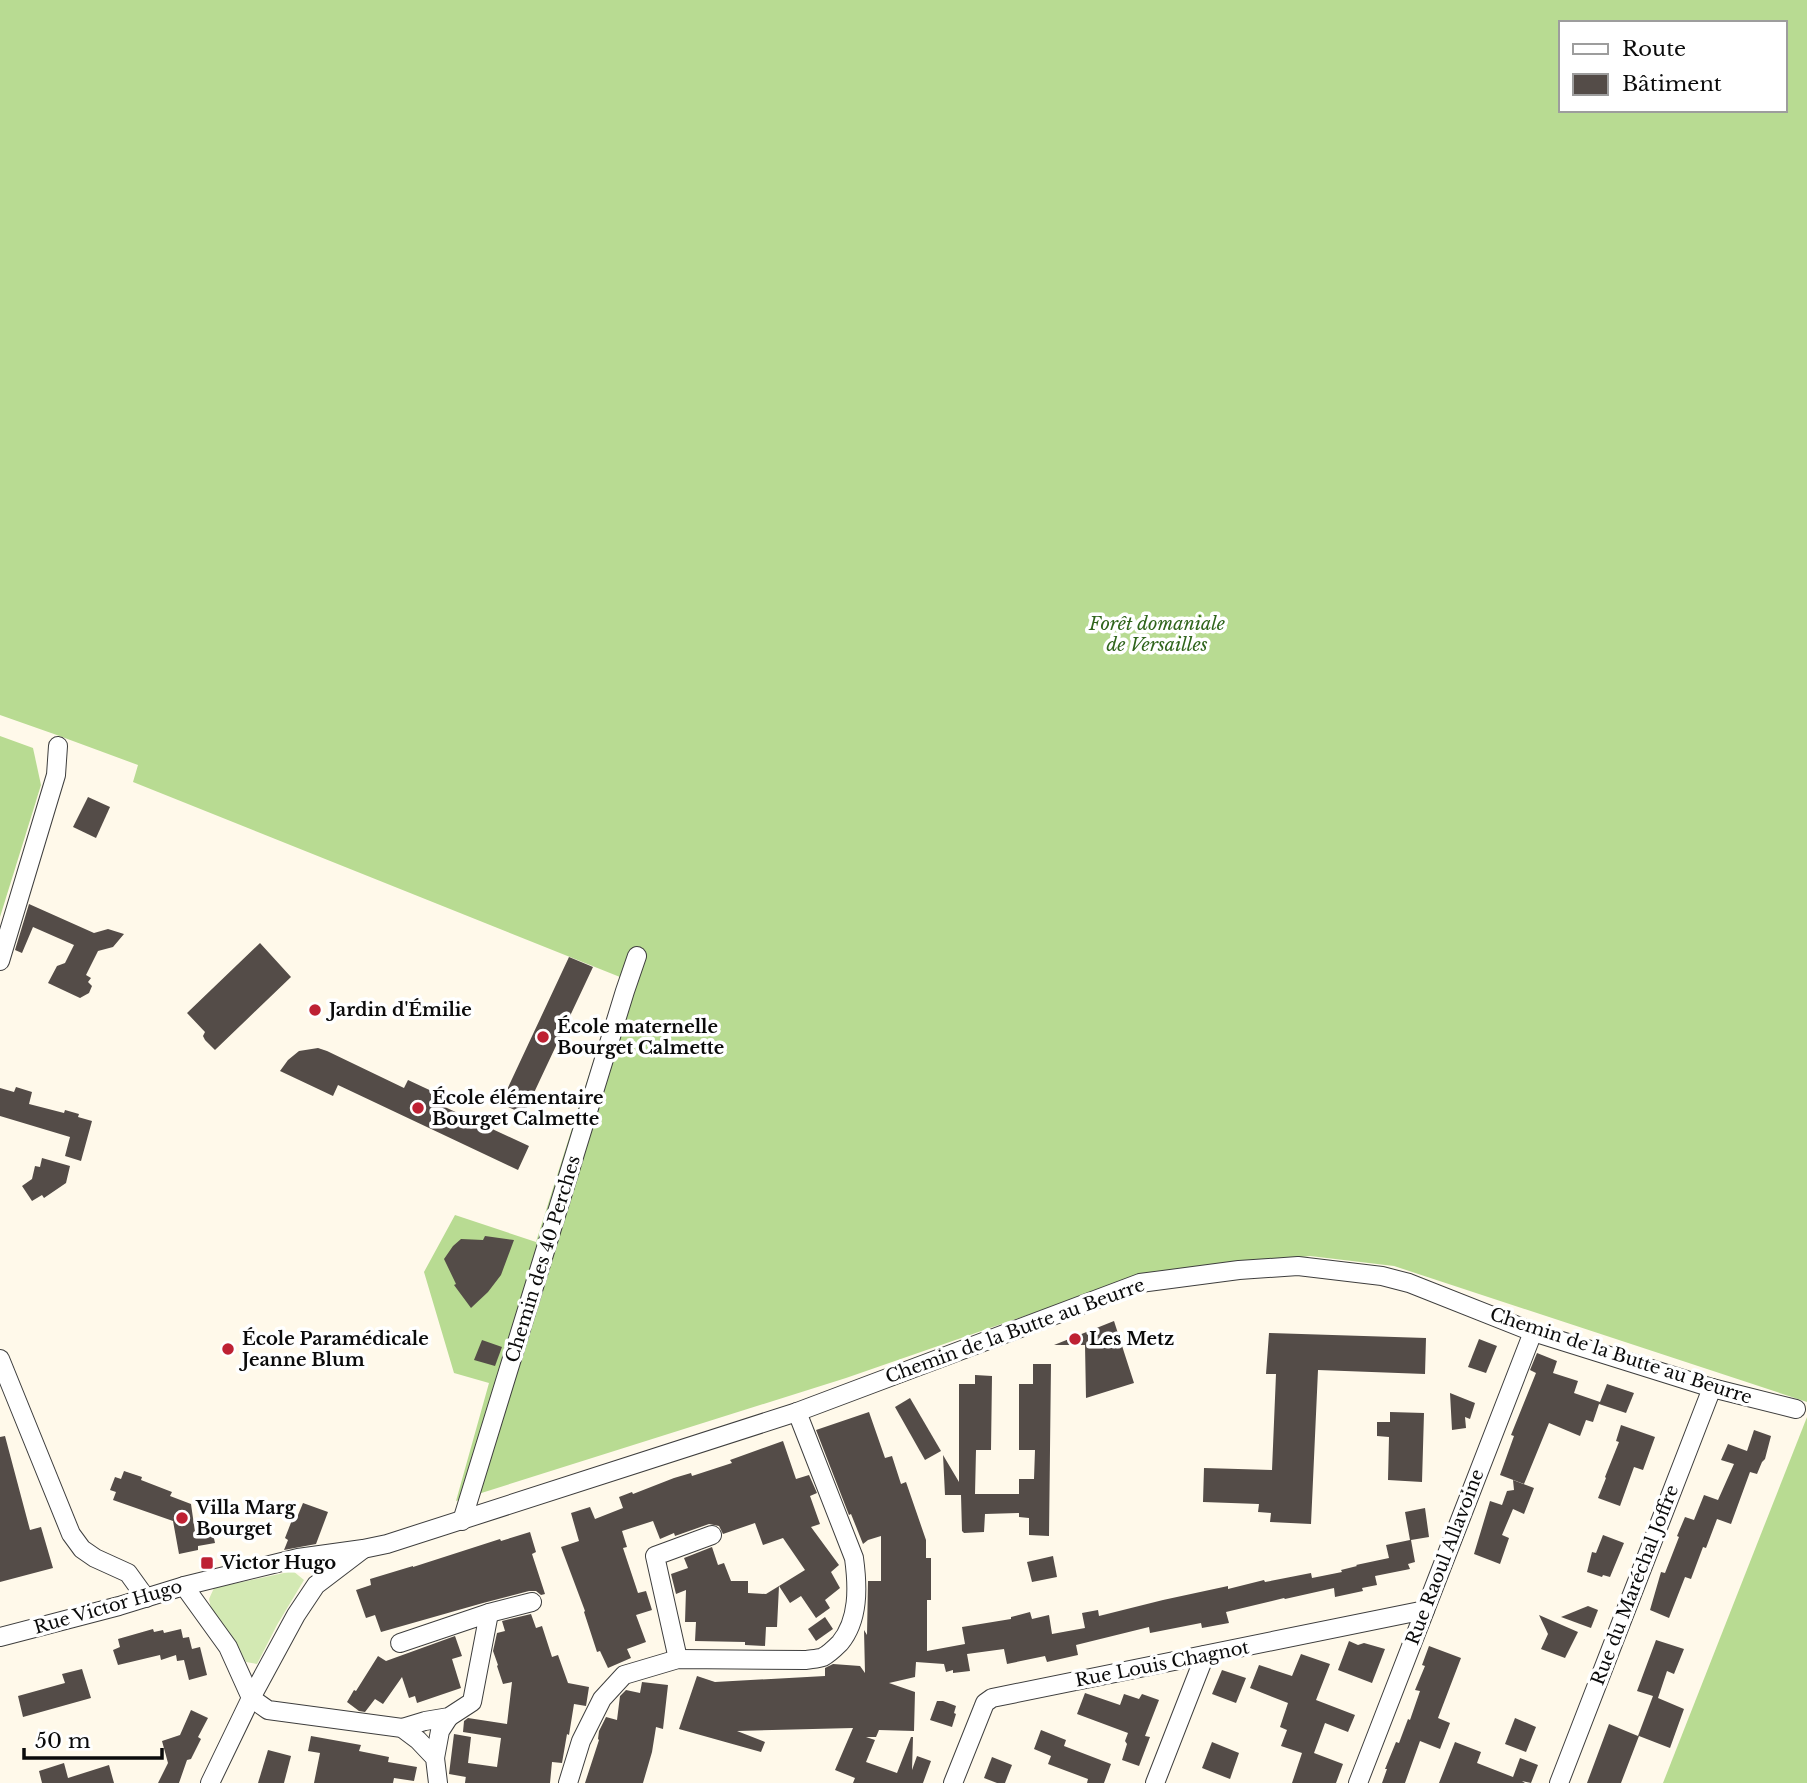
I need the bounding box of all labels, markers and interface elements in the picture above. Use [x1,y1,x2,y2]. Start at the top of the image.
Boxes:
legend [1559,21,1786,112]
text: Route [1622,36,1686,62]
text: Bâtiment [1622,71,1722,97]
park label: Forêt domaniale de Versailles [1088,613,1225,656]
place label: Jardin d'Émilie [325,998,472,1021]
marker: Jardin d'Émilie [307,1002,323,1018]
place label: École maternelle Bourget Calmette [557,1015,724,1059]
marker: École maternelle Bourget Calmette [535,1029,551,1045]
place label: École élémentaire Bourget Calmette [432,1086,604,1130]
marker: École élémentaire Bourget Calmette [410,1100,426,1116]
street label: Chemin des 40 Perches [501,1153,585,1365]
street label: Chemin de la Butte au Beurre [882,1274,1148,1388]
street label: Chemin de la Butte au Beurre [1487,1303,1755,1409]
place label: École Paramédicale Jeanne Blum [238,1327,429,1371]
place label: Les Metz [1089,1328,1174,1350]
marker: Les Metz [1067,1331,1083,1347]
marker: École Paramédicale Jeanne Blum [220,1341,236,1357]
street label: Rue Raoul Allavoine [1401,1466,1489,1648]
street label: Rue du Maréchal Joffre [1587,1482,1683,1688]
place label: Villa Marg Bourget [195,1497,297,1540]
marker: Villa Marg Bourget [174,1510,190,1526]
place label: Victor Hugo [220,1552,336,1574]
marker: Victor Hugo [199,1555,215,1571]
street label: Rue Victor Hugo [31,1575,185,1639]
street label: Rue Louis Chagnot [1073,1636,1251,1692]
scale bar [24,1716,163,1760]
text: 50 m [35,1728,91,1754]

